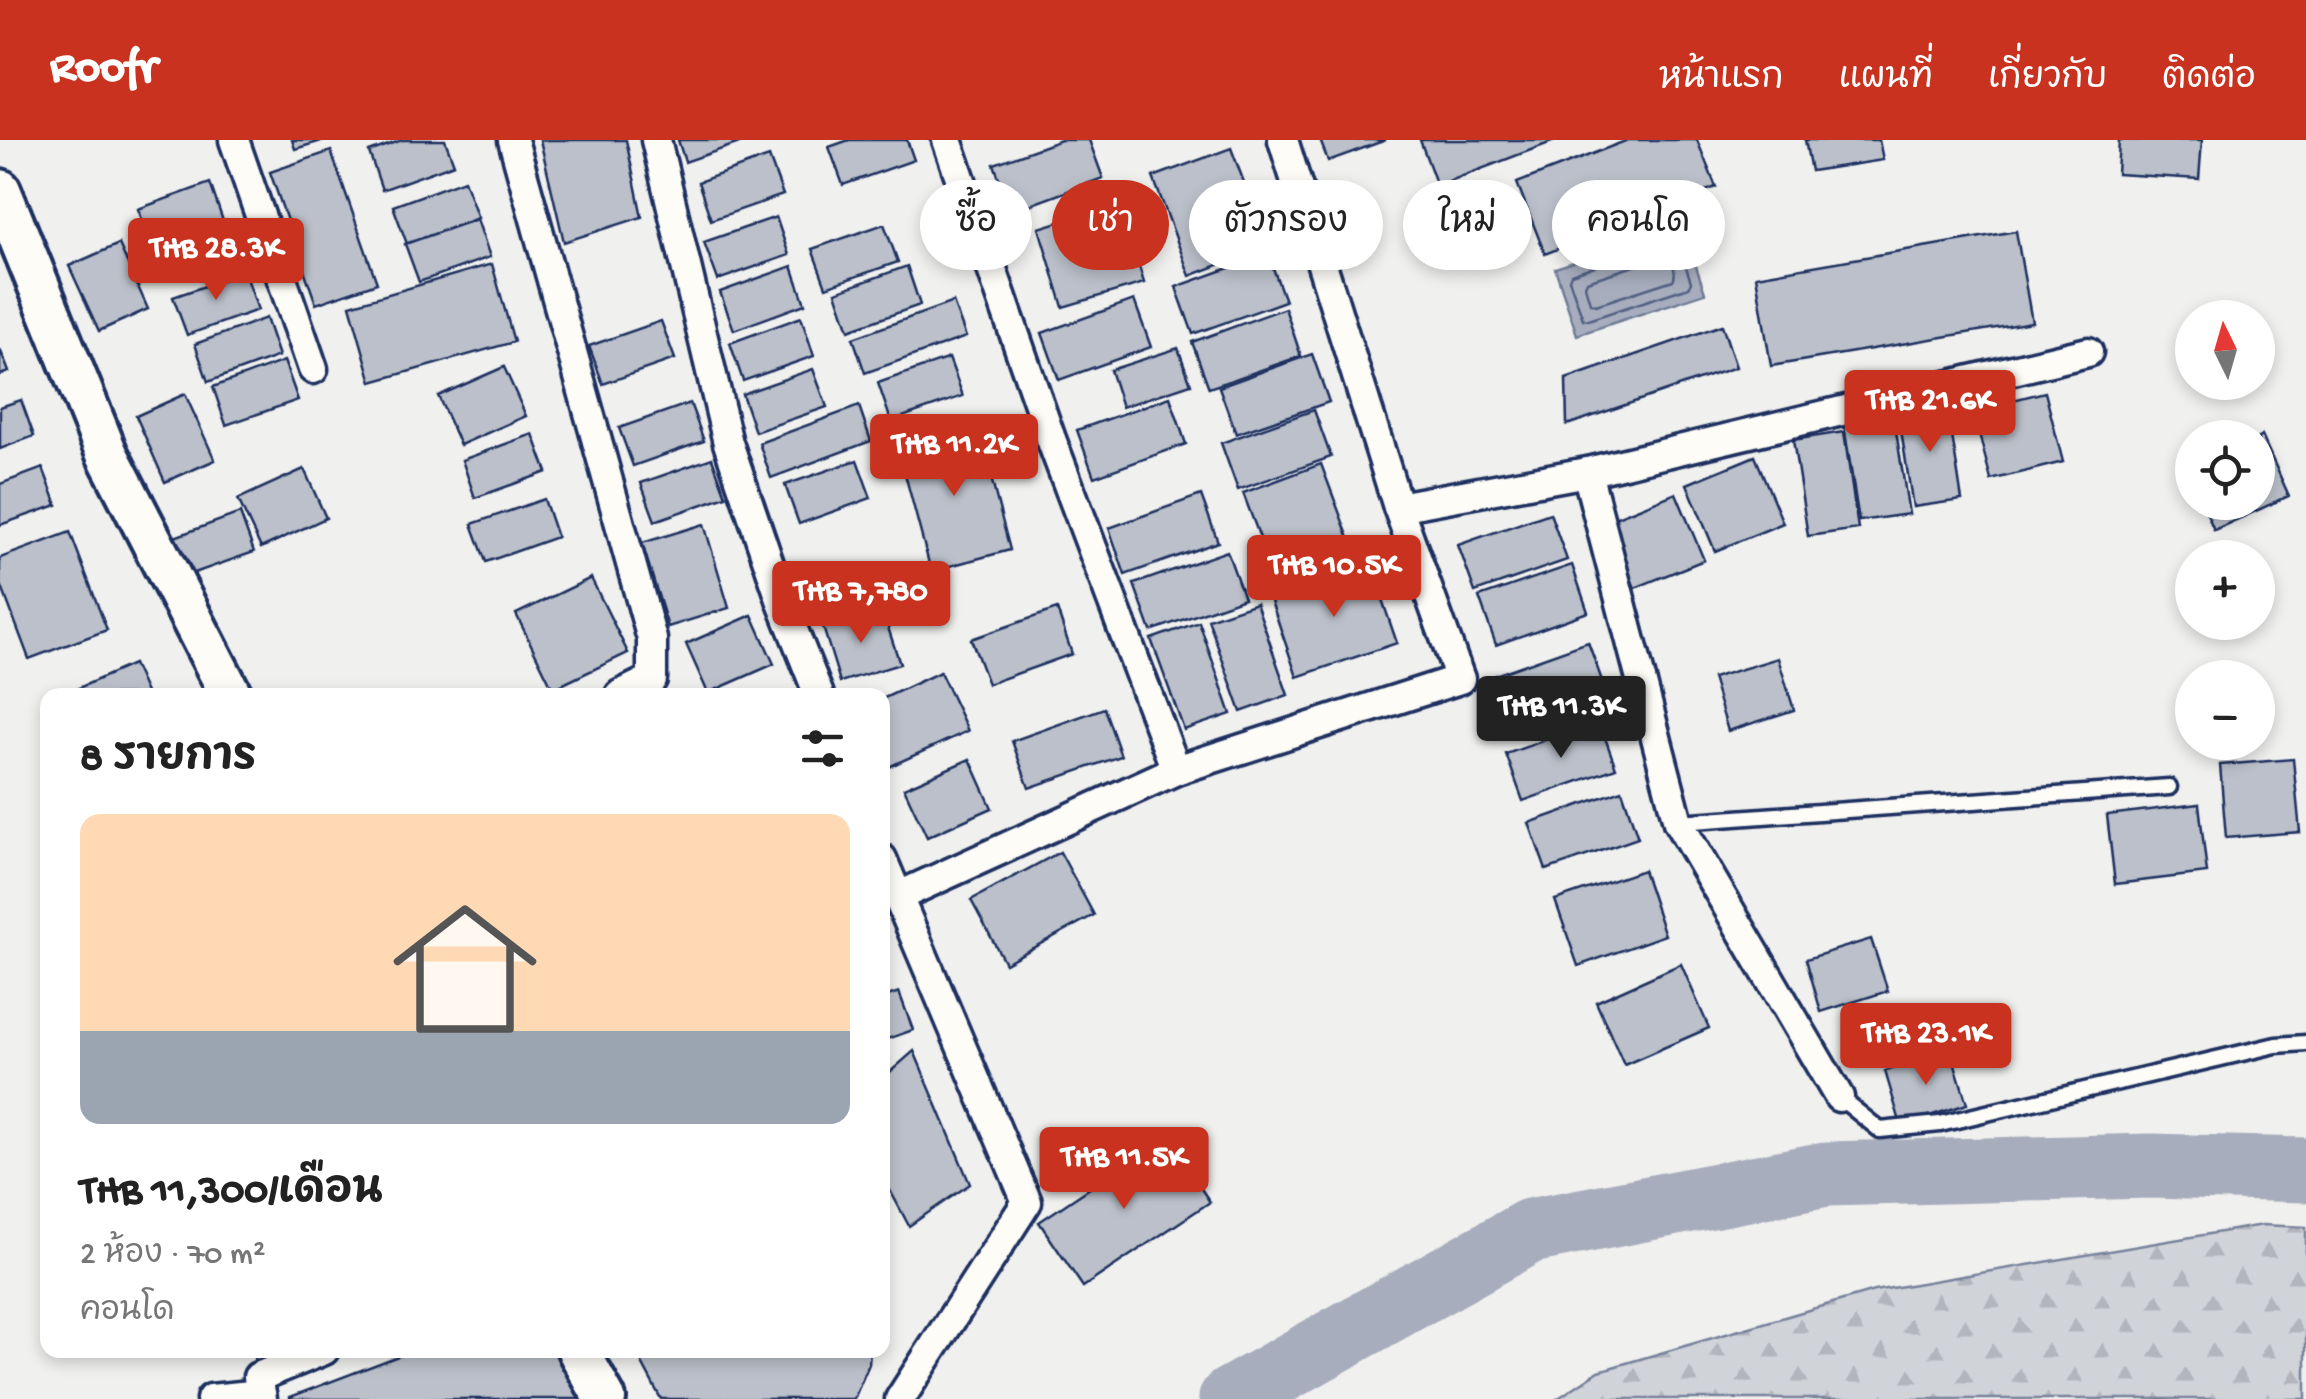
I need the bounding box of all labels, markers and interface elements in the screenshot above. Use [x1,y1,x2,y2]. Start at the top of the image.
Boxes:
text: Roofr [50,42,157,99]
text: หน้าแรก [1659,60,1784,101]
text: แผนที่ [1839,60,1933,101]
text: เกี่ยวกับ [1988,60,2107,101]
text: ติดต่อ [2162,60,2256,101]
chip: ซื้อ [920,180,1032,270]
chip: เช่า [1052,180,1169,270]
chip: ตัวกรอง [1189,180,1383,270]
chip: ใหม่ [1403,180,1532,270]
chip: คอนโด [1552,180,1725,270]
pin: THB 28.3K [102,218,330,303]
text: THB 28.3K [150,231,282,269]
north arrow [2175,300,2275,400]
map controls [2175,300,2275,760]
pin: THB 21.6K [1816,370,2044,455]
text: THB 21.6K [1866,383,1994,421]
pin: THB 11.2K [840,414,1068,499]
button: locate [2175,420,2275,520]
text: THB 11.2K [892,427,1016,465]
pin: THB 10.5K [1220,535,1448,620]
button: + [2175,540,2275,640]
text: THB 10.5K [1269,548,1399,586]
pin: THB 7,780 [747,561,975,646]
text: THB 7,780 [794,574,928,612]
button: − [2175,660,2275,760]
pin: THB 11.3K [1447,676,1675,761]
text: THB 11.3K [1499,689,1623,727]
icon: filters [795,721,850,776]
text: 8 รายการ [80,736,256,785]
icon: home [375,879,555,1059]
pin: THB 23.1K [1812,1003,2040,1088]
text: THB 23.1K [1862,1016,1990,1054]
pin: THB 11.5K [1010,1127,1238,1212]
text: THB 11.5K [1062,1140,1186,1178]
text: THB 11,300/เดือน [80,1169,383,1218]
text: 2 ห้อง · 70 m² [80,1237,265,1275]
text: คอนโด [80,1294,174,1332]

